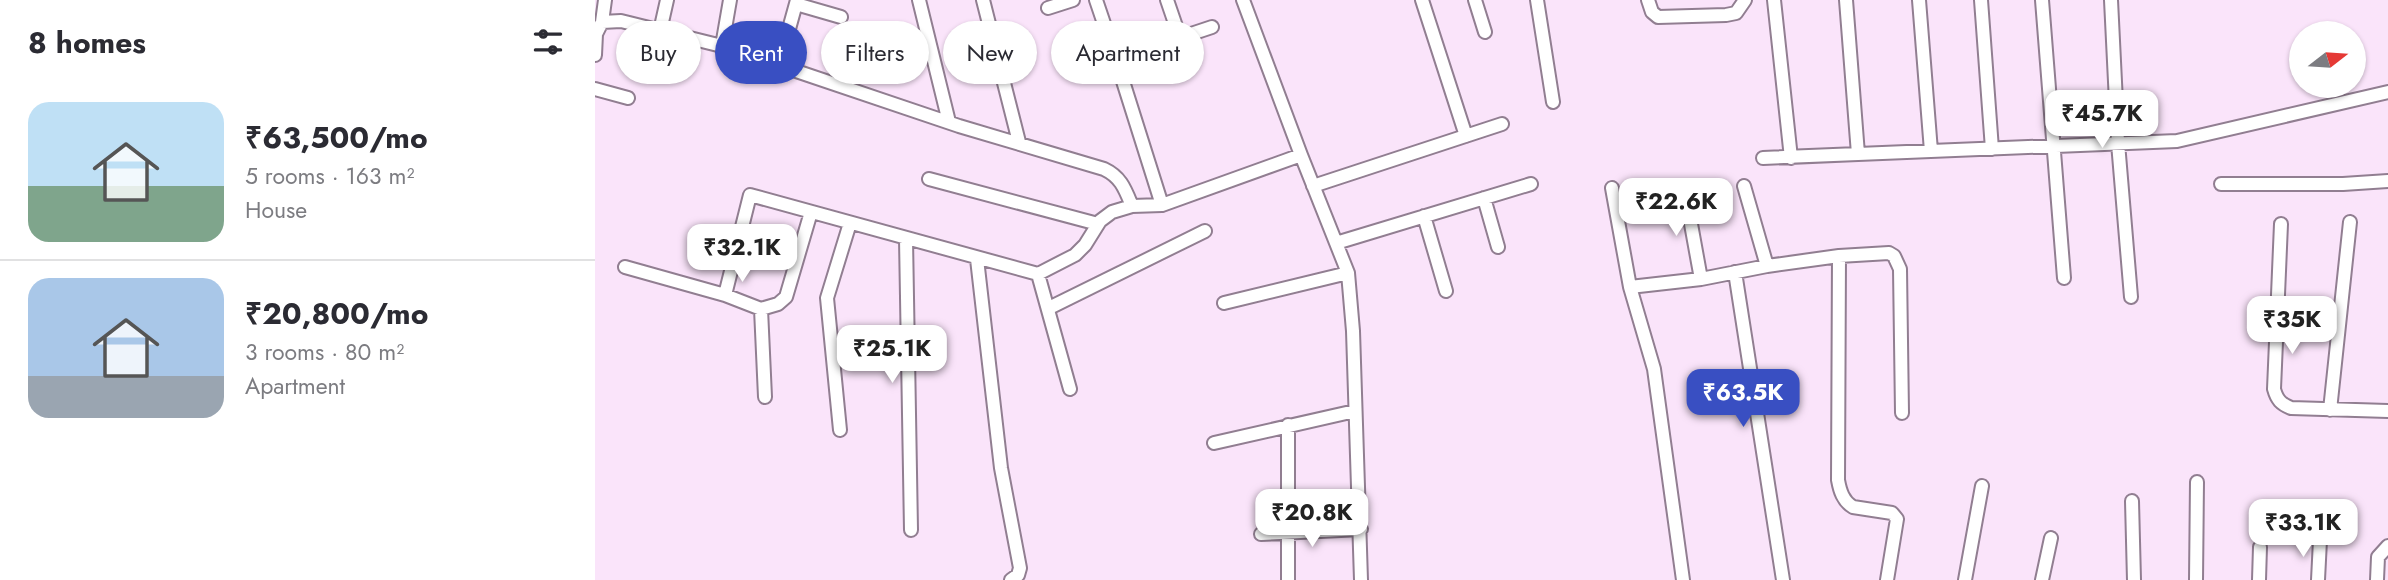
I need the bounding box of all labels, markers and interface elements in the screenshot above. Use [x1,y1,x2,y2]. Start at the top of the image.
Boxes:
text: 8 homes [28,21,146,64]
chip: Buy [616,21,701,84]
chip: Rent [715,21,807,84]
chip: Filters [821,21,929,84]
chip: New [943,21,1037,84]
chip: Apartment [1051,21,1204,84]
north arrow [2289,21,2366,98]
map controls [2289,21,2366,98]
icon: filters [529,23,567,61]
pin: ₹45.7K [2045,90,2159,150]
text: ₹45.7K [2061,96,2143,130]
text: ₹63,500/mo [245,116,428,159]
icon: home [84,130,168,214]
text: 5 rooms · 163 m² [245,159,414,193]
pin: ₹22.6K [1619,178,1733,238]
text: ₹22.6K [1635,184,1717,218]
text: House [245,193,307,227]
pin: ₹32.1K [685,224,799,284]
text: ₹32.1K [703,230,781,264]
text: ₹20,800/mo [245,292,428,335]
pin: ₹35K [2251,296,2333,356]
text: ₹35K [2263,302,2321,336]
icon: home [84,306,168,390]
pin: ₹25.1K [835,326,949,385]
text: ₹25.1K [853,331,931,365]
text: 3 rooms · 80 m² [245,335,404,369]
text: Apartment [245,369,345,403]
pin: ₹63.5K [1686,370,1800,429]
text: ₹63.5K [1703,375,1783,409]
pin: ₹20.8K [1255,490,1369,549]
text: ₹20.8K [1271,495,1353,529]
pin: ₹33.1K [2246,500,2360,559]
text: ₹33.1K [2265,505,2341,539]

